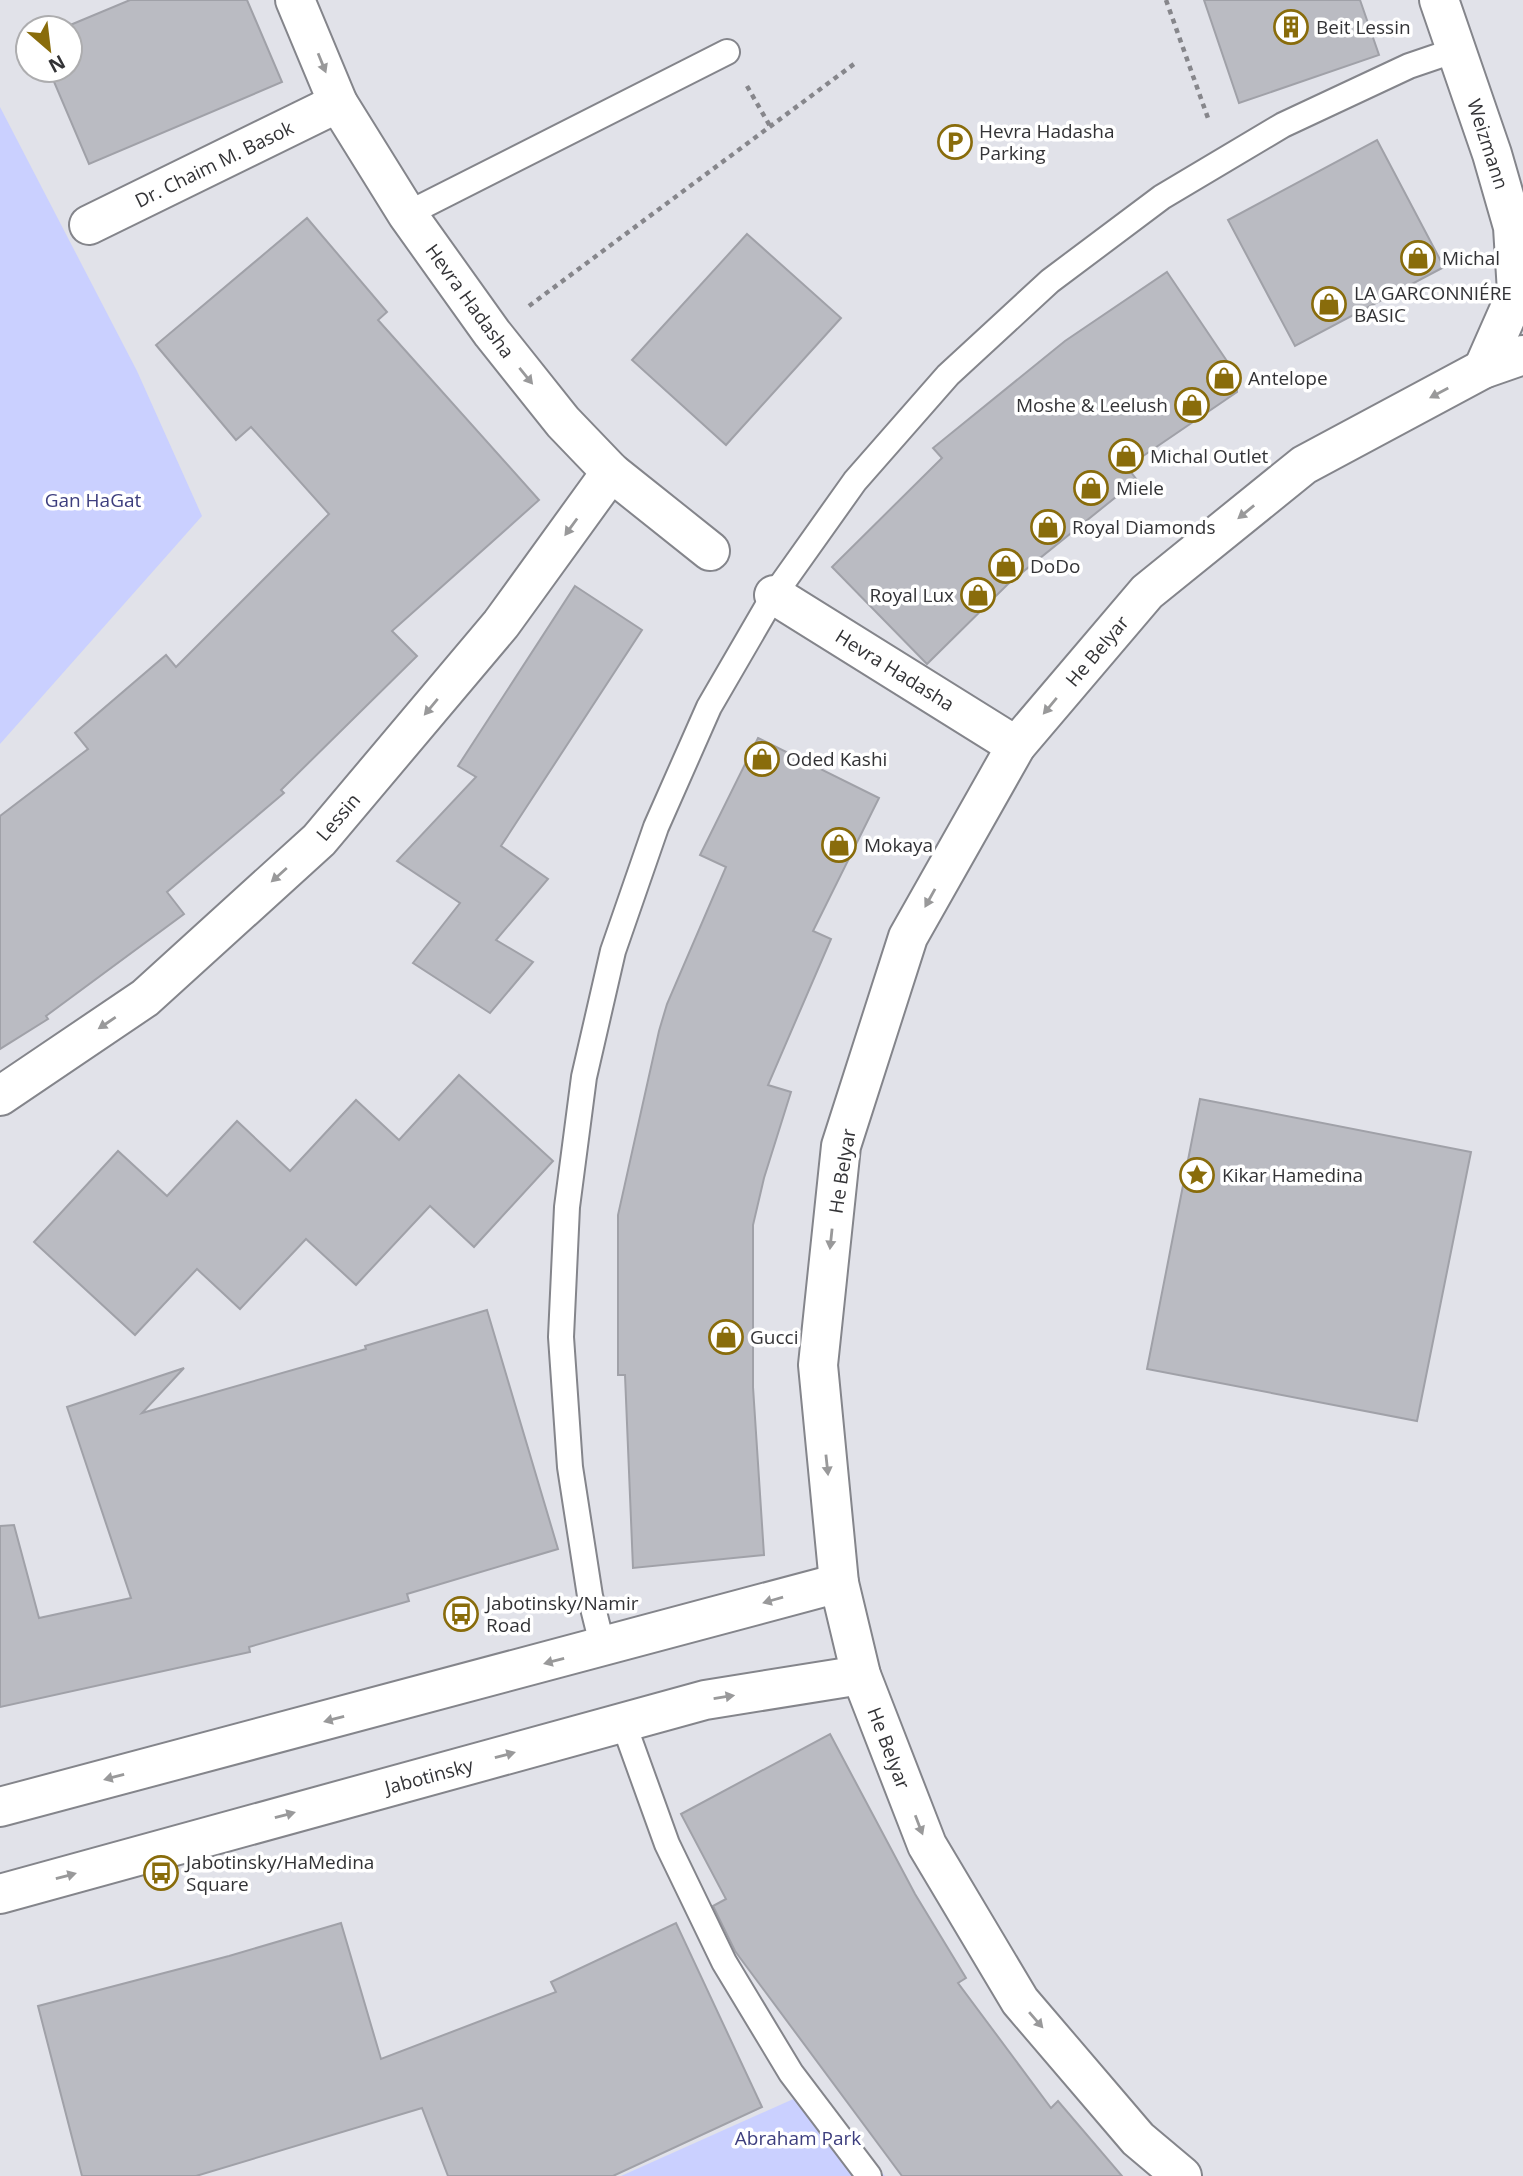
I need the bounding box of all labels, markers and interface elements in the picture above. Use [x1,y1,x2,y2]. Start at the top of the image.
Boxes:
building icon: Beit Lessin [1272,8,1310,46]
north arrow [14,14,84,84]
place label: Beit Lessin [1316,14,1411,40]
text: N [44,49,70,79]
one-way arrow [316,53,327,74]
street label: Weizmann [1461,96,1515,192]
street label: Dr. Chaim M. Basok [130,114,298,214]
place label: Hevra Hadasha Parking [979,118,1114,166]
parking icon: Hevra Hadasha Parking [936,123,974,161]
street label: Hevra Hadasha [420,239,520,363]
shop icon: Michal [1399,239,1437,277]
place label: Michal [1442,245,1500,271]
place label: LA GARCONNIÉRE BASIC [1354,280,1512,328]
shop icon: LA GARCONNIÉRE BASIC [1310,285,1348,323]
shop icon: Antelope [1205,359,1243,397]
place label: Antelope [1248,365,1328,391]
one-way arrow [518,366,533,384]
shop icon: Moshe & Leelush [1173,386,1211,424]
one-way arrow [1429,387,1448,399]
place label: Moshe & Leelush [1016,392,1168,418]
shop icon: Michal Outlet [1107,437,1145,475]
place label: Michal Outlet [1150,443,1269,469]
shop icon: Miele [1072,469,1110,507]
place label: Miele [1116,475,1164,501]
park label: Gan HaGat [45,487,142,513]
one-way arrow [1237,505,1255,519]
shop icon: Royal Diamonds [1029,508,1067,546]
place label: Royal Diamonds [1072,514,1215,540]
one-way arrow [564,518,578,536]
shop icon: DoDo [987,547,1025,585]
place label: DoDo [1030,553,1080,579]
shop icon: Royal Lux [959,576,997,614]
place label: Royal Lux [870,582,954,608]
street label: He BeIyar [1059,610,1135,692]
street label: Hevra Hadasha [831,623,959,717]
one-way arrow [1042,697,1058,715]
one-way arrow [424,698,439,715]
shop icon: Oded Kashi [743,740,781,778]
place label: Oded Kashi [786,746,887,772]
street label: Lessin [310,788,366,846]
shop icon: Mokaya [820,826,858,864]
place label: Mokaya [864,832,933,858]
one-way arrow [271,867,288,883]
one-way arrow [924,889,936,908]
one-way arrow [97,1017,117,1030]
street label: He BeIyar [822,1126,862,1215]
place icon: Kikar Hamedina [1178,1156,1216,1194]
place label: Kikar Hamedina [1222,1162,1363,1188]
one-way arrow [826,1228,837,1250]
shop icon: Gucci [707,1318,745,1356]
place label: Gucci [750,1324,798,1350]
one-way arrow [822,1454,833,1476]
place label: Jabotinsky/Namir Road [484,1590,639,1638]
bus stop icon: Jabotinsky/Namir Road [442,1595,480,1633]
one-way arrow [762,1596,783,1606]
one-way arrow [542,1656,564,1667]
one-way arrow [713,1691,735,1702]
street label: He BeIyar [862,1703,917,1793]
one-way arrow [323,1714,345,1725]
one-way arrow [494,1749,516,1760]
street label: Jabotinsky [380,1752,477,1801]
one-way arrow [103,1772,125,1783]
one-way arrow [274,1809,296,1820]
one-way arrow [914,1815,925,1836]
place label: Jabotinsky/HaMedina Square [184,1849,374,1897]
bus stop icon: Jabotinsky/HaMedina Square [142,1854,180,1892]
one-way arrow [56,1870,77,1880]
one-way arrow [1028,2011,1043,2028]
park label: Abraham Park [735,2125,861,2151]

